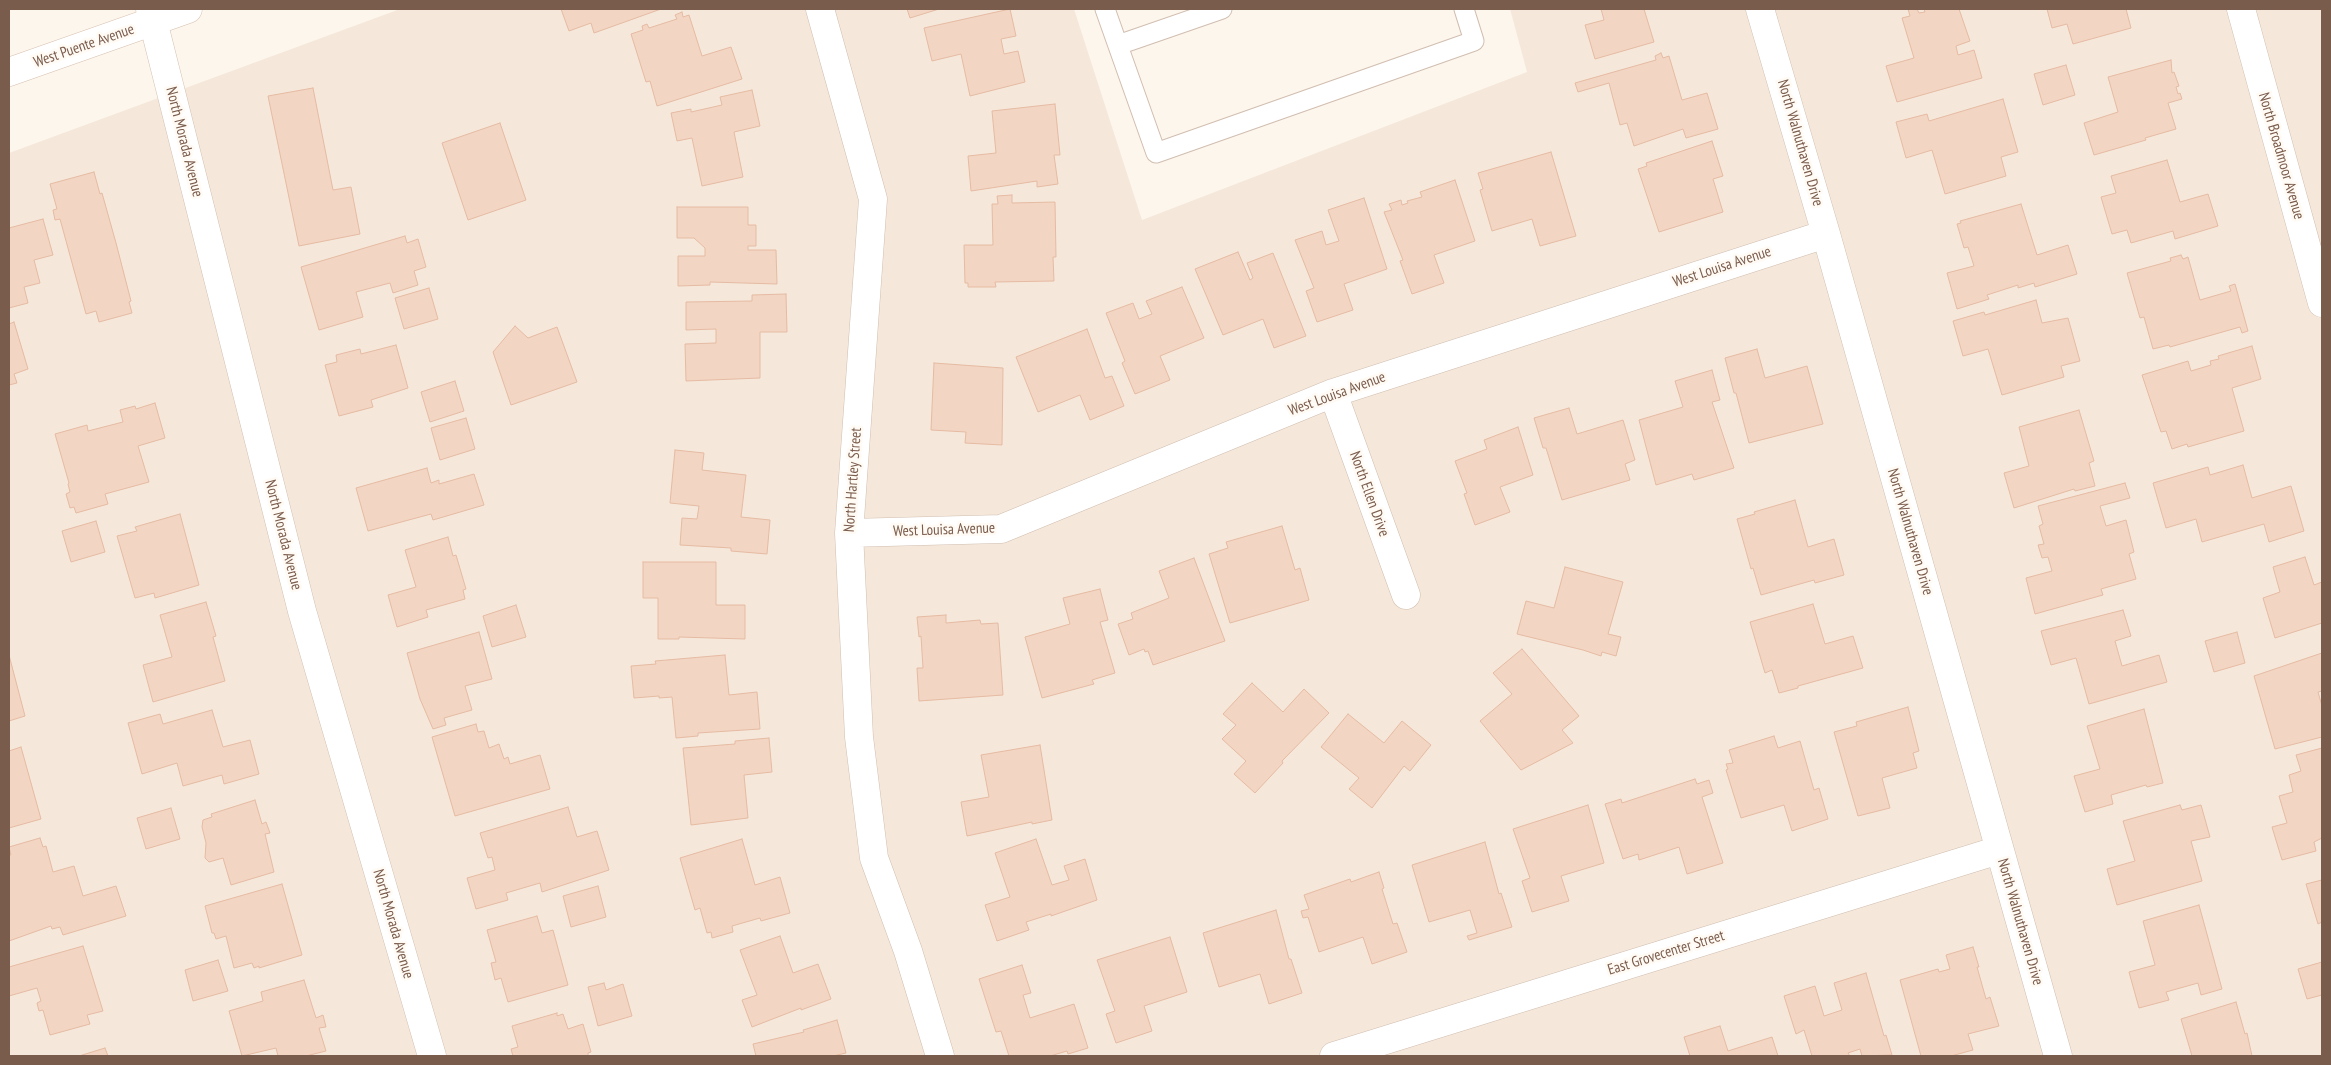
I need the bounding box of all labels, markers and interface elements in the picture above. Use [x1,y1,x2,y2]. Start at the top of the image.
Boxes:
street label: West Puente Avenue [31,20,137,72]
street label: North Walnuthaven Drive [1773,78,1827,208]
street label: North Morada Avenue [162,85,206,199]
street label: North Broadmoor Avenue [2254,91,2308,221]
street label: West Louisa Avenue [1671,243,1773,291]
street label: West Louisa Avenue [1286,368,1388,420]
street label: North Hartley Street [840,427,866,533]
street label: North Ellen Drive [1345,449,1393,539]
street label: North Walnuthaven Drive [1883,467,1937,597]
street label: North Morada Avenue [261,478,305,592]
street label: West Louisa Avenue [893,519,995,541]
street label: North Walnuthaven Drive [1993,857,2047,987]
street label: North Morada Avenue [369,867,417,981]
street label: East Grovecenter Street [1606,927,1726,979]

